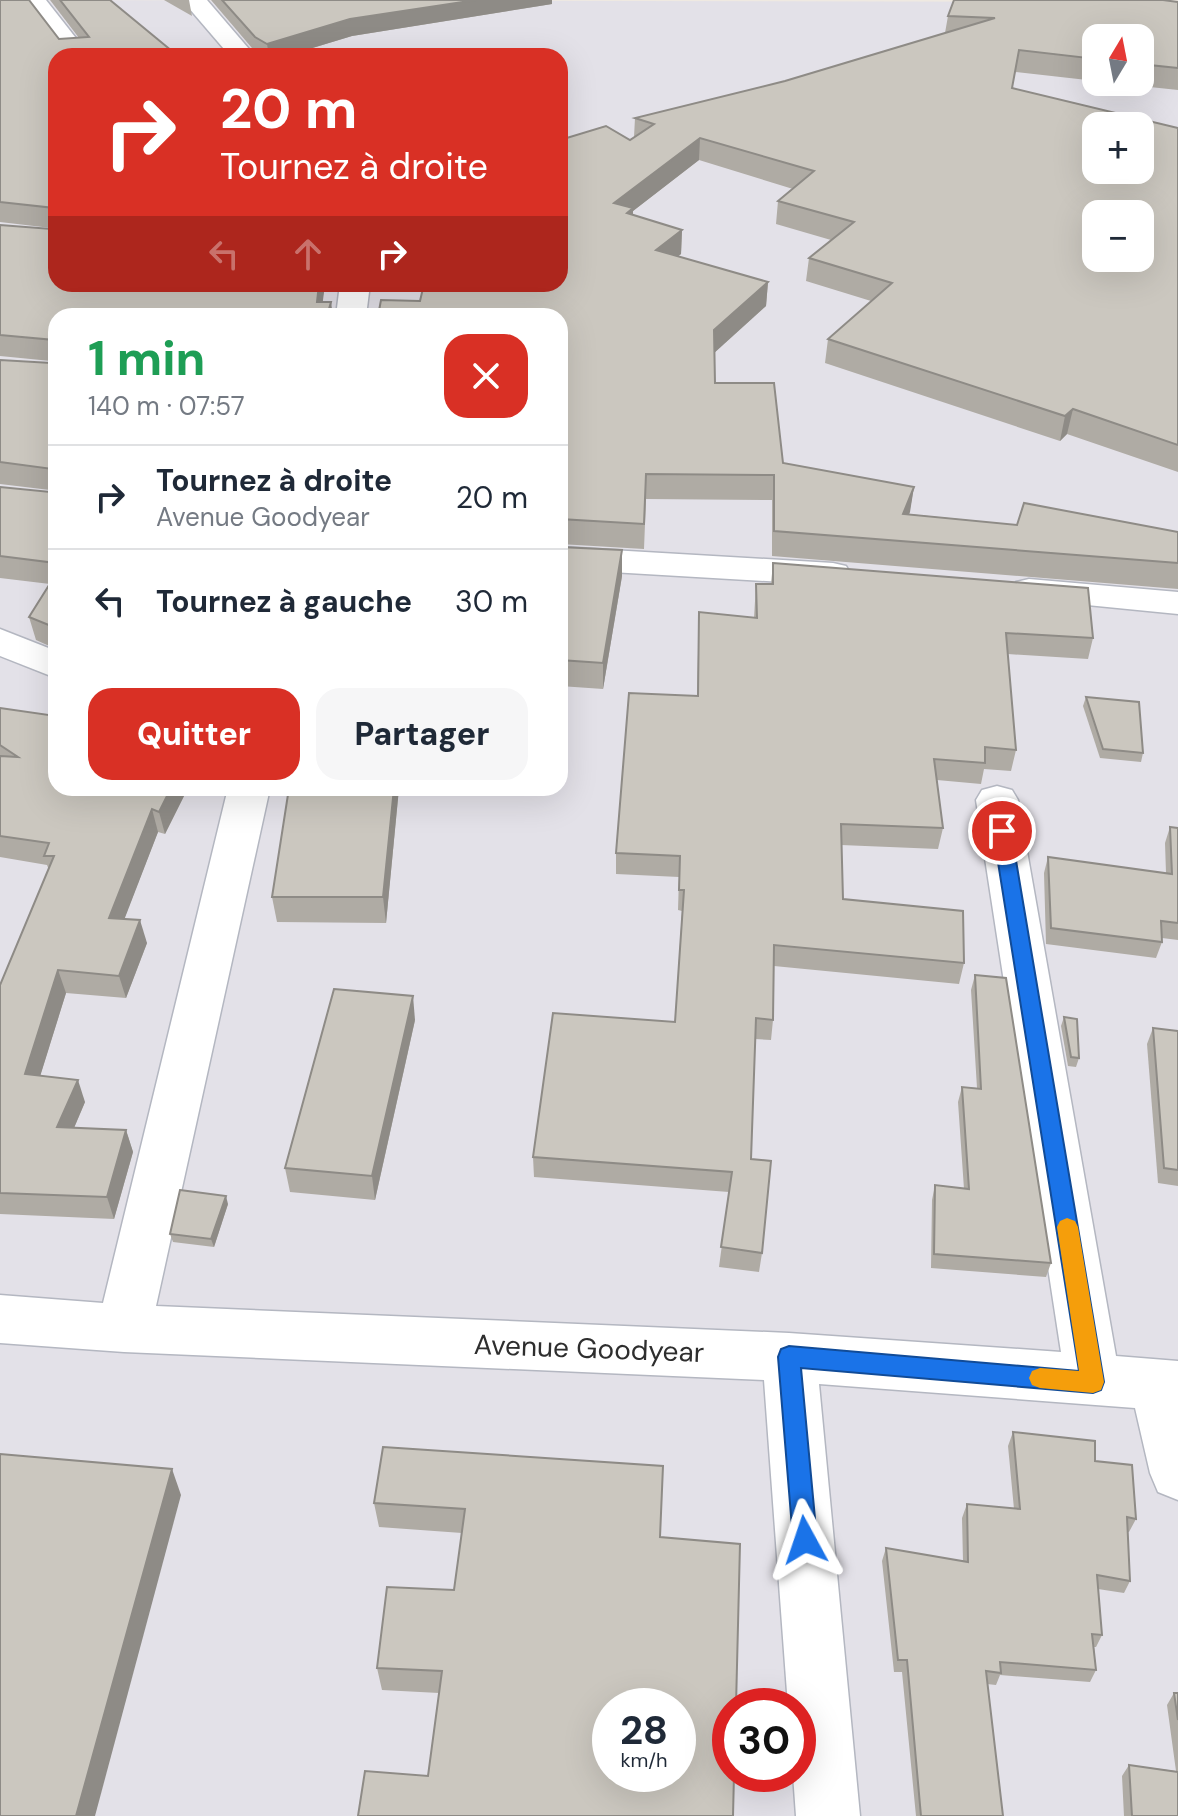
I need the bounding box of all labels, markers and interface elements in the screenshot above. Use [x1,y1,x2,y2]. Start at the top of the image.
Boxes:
north arrow [1082,24,1154,96]
map controls [1082,24,1154,272]
text: 20 m [220,72,357,145]
icon: right [88,80,192,184]
button: + [1082,112,1154,184]
text: Tournez à droite [220,143,488,190]
button: − [1082,200,1154,272]
icon: left [202,232,246,276]
icon: ahead [286,232,330,276]
icon: right [370,232,414,276]
text: 1 min [88,327,205,390]
button: close [444,334,528,418]
text: 140 m · 07:57 [88,389,245,423]
text: Tournez à droite [156,461,392,500]
icon: right [88,475,132,519]
text: 20 m [456,478,528,517]
text: Avenue Goodyear [156,500,370,534]
icon: left [88,579,132,623]
text: Tournez à gauche [156,582,412,621]
text: 30 m [455,582,528,621]
button: Quitter [88,688,300,780]
button: Partager [316,688,528,780]
pin [968,797,1036,865]
icon: arrive [980,809,1024,853]
street label: Avenue Goodyear [473,1326,705,1371]
position arrow [763,1498,847,1582]
speed limit sign: 30 [712,1688,816,1792]
text: 28 [620,1704,668,1756]
text: km/h [620,1747,668,1773]

